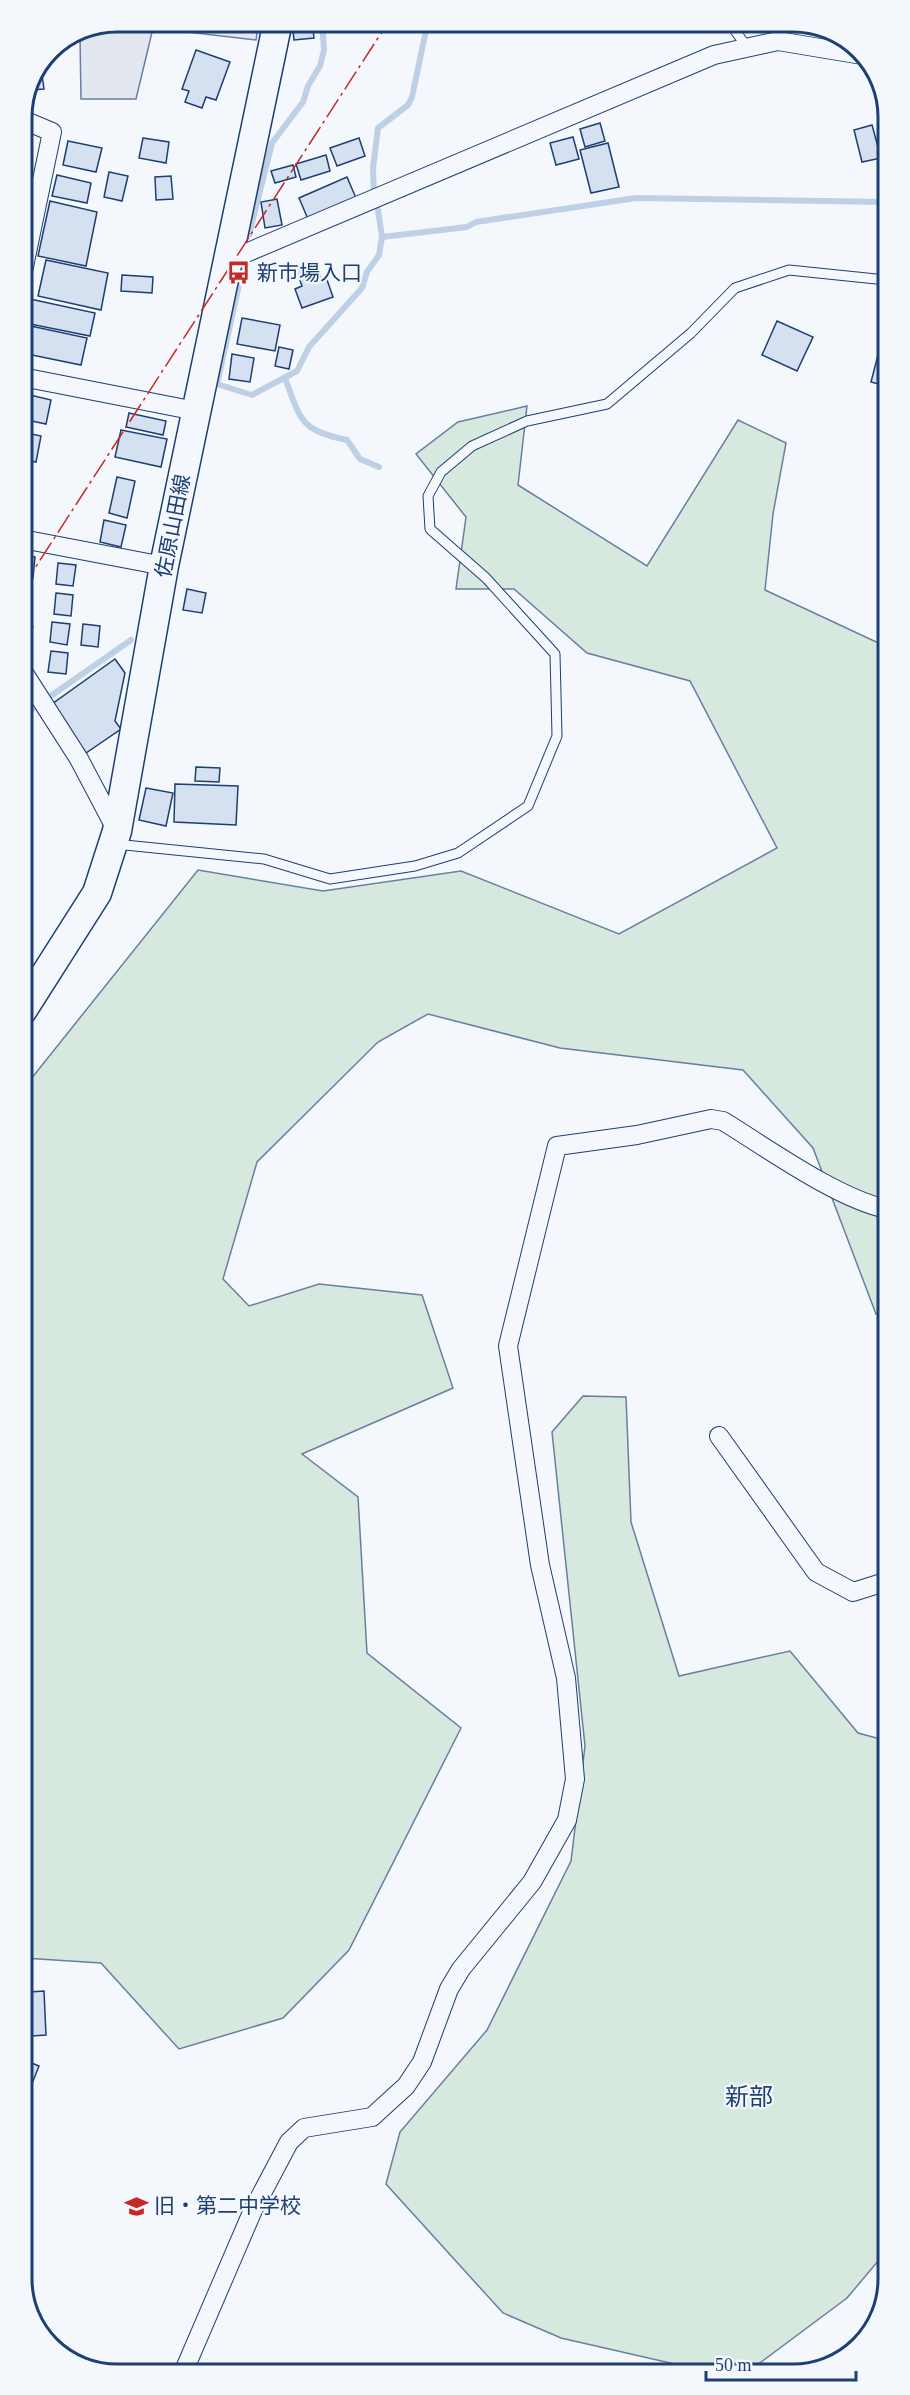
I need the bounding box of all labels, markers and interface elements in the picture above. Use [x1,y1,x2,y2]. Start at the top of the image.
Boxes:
bus stop icon: 新市場入口 [226,260,252,286]
place label: 新市場入口 [257,261,362,285]
street label: 佐原山田線 [151,472,195,580]
district label: 新部 [725,2084,773,2110]
school or university icon: 旧・第二中学校 [123,2193,149,2219]
place label: 旧・第二中学校 [154,2194,301,2218]
scale bar [706,2344,856,2382]
text: 50 m [715,2355,752,2375]

